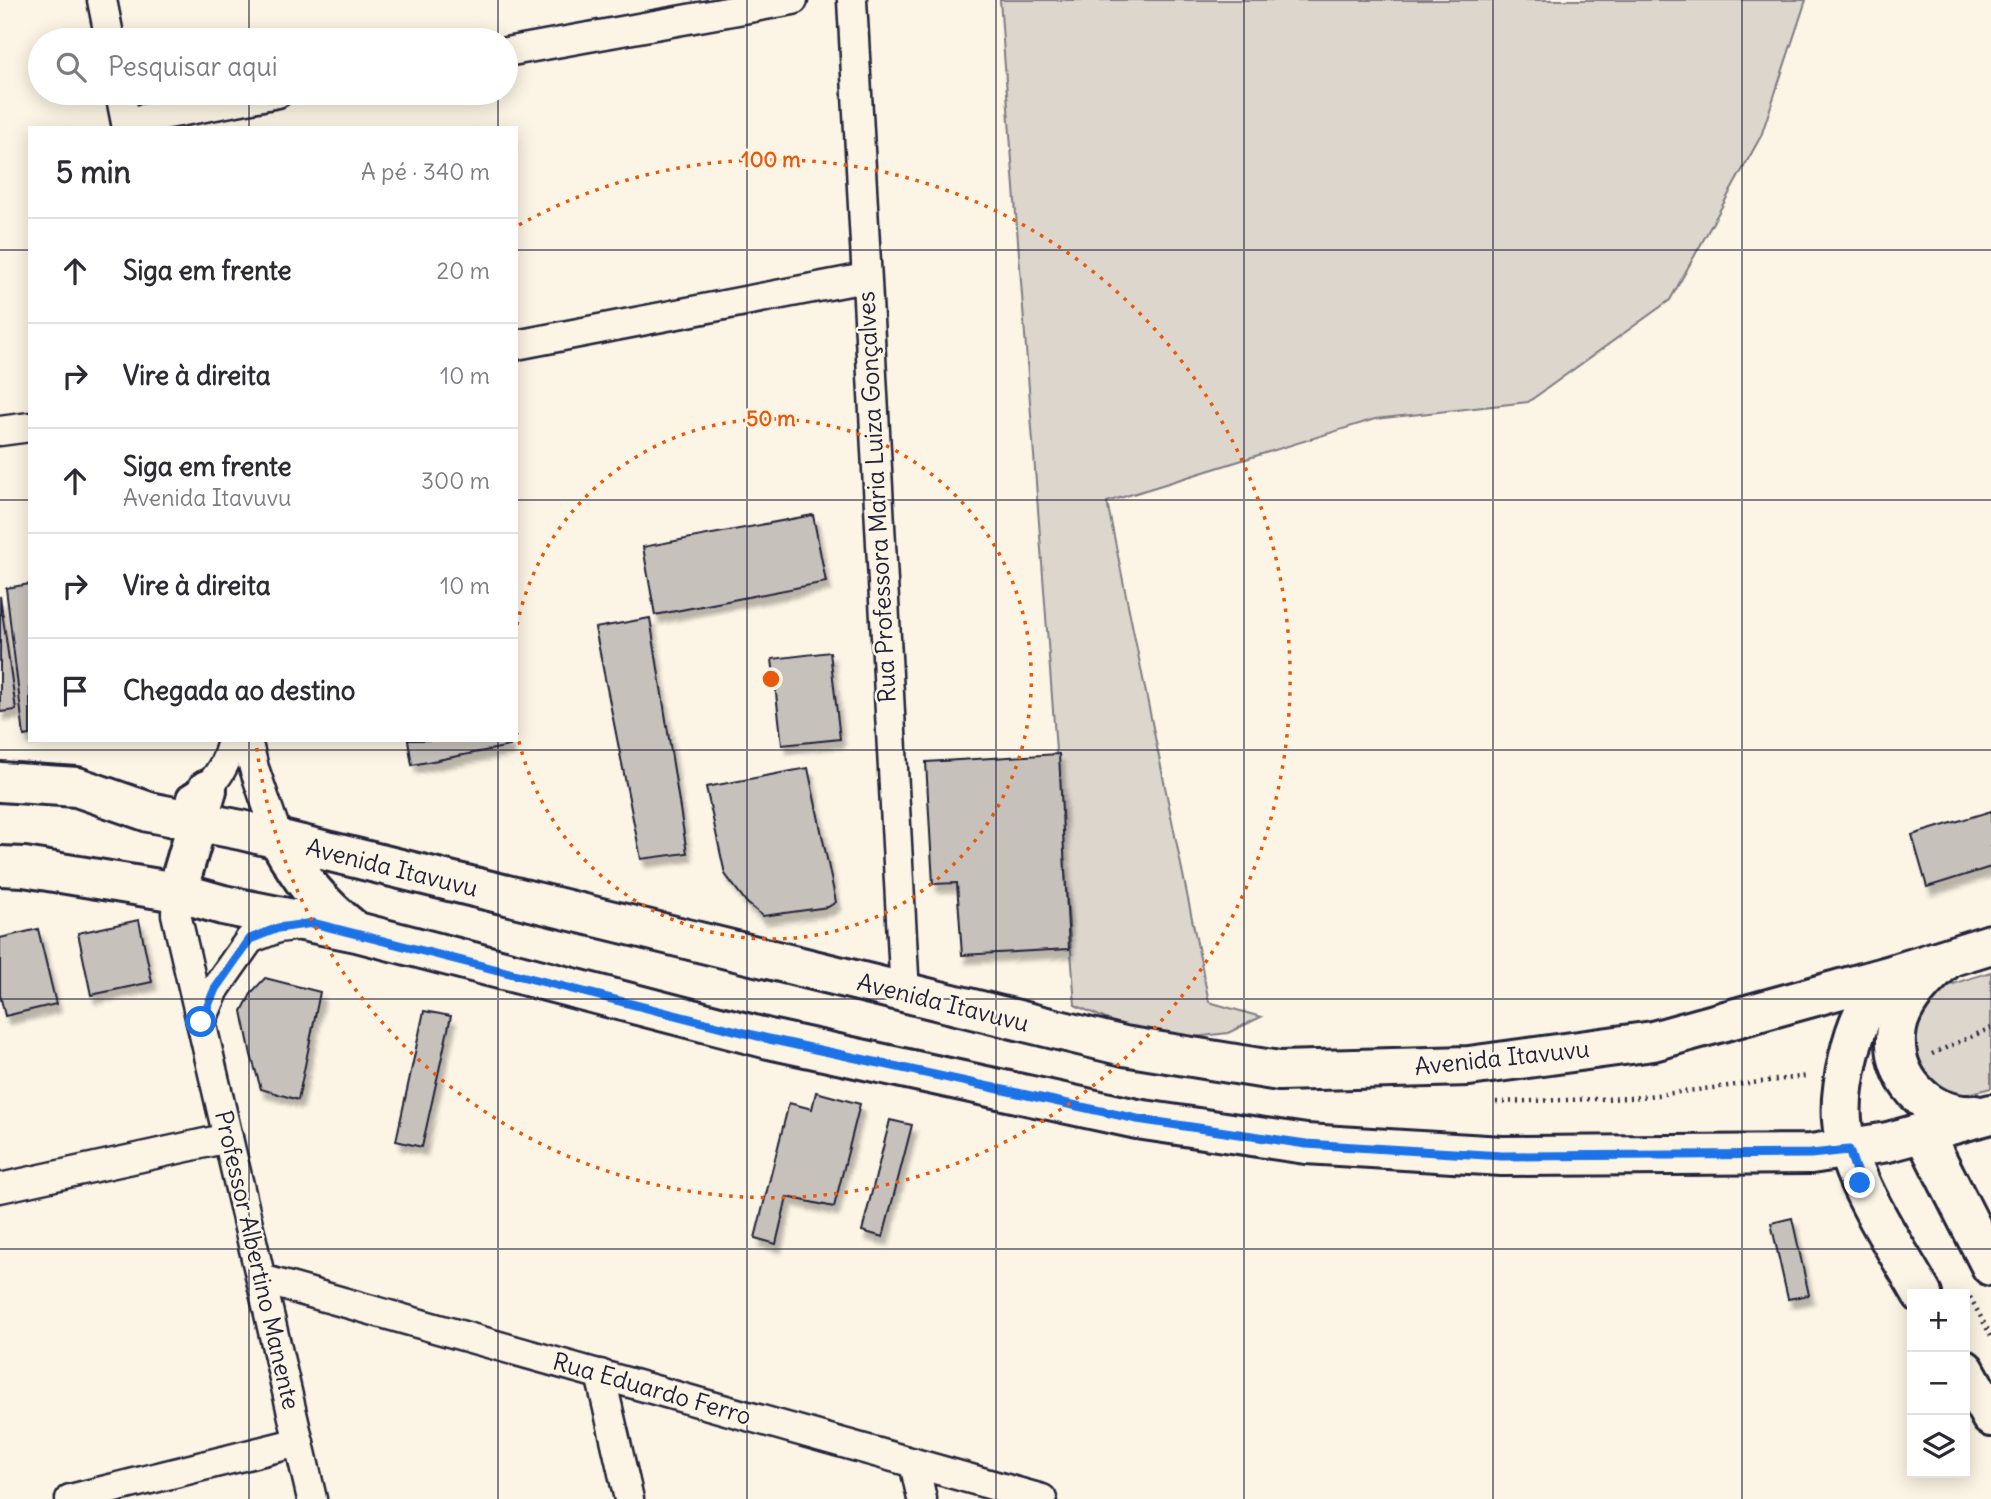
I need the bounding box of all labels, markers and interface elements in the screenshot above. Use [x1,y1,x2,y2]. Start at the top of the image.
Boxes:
search box [28,28,518,105]
icon: search [52,48,90,86]
text: Pesquisar aqui [108,50,277,83]
text: 100 m [741,146,801,173]
text: 5 min [56,153,131,191]
text: A pé · 340 m [361,157,490,186]
icon: ahead [56,252,94,290]
text: Siga em frente [123,254,291,287]
text: 20 m [437,256,490,285]
street label: Rua Professora Maria Luiza Gonçalves [850,291,902,704]
icon: right [56,357,94,395]
text: Vire à direita [123,359,271,392]
text: 10 m [440,361,490,390]
text: 50 m [746,405,796,432]
text: Siga em frente [123,450,291,483]
icon: ahead [56,462,94,500]
text: 300 m [421,466,490,495]
text: Avenida Itavuvu [123,483,291,512]
icon: right [56,567,94,605]
text: Vire à direita [123,569,271,602]
text: 10 m [440,571,490,600]
centre of rings [759,667,783,691]
icon: arrive [56,672,94,710]
text: Chegada ao destino [123,674,355,707]
street label: Avenida Itavuvu [303,831,481,903]
street label: Avenida Itavuvu [854,966,1032,1038]
route start [185,1006,216,1037]
street label: Avenida Itavuvu [1413,1033,1591,1081]
street label: Professor Albertino Manente [209,1107,307,1412]
route end [1844,1167,1875,1198]
map controls [1907,1289,1970,1478]
button: + [1907,1289,1970,1352]
street label: Rua Eduardo Ferro [550,1345,755,1431]
button: − [1907,1352,1970,1415]
button: layers [1907,1415,1970,1478]

